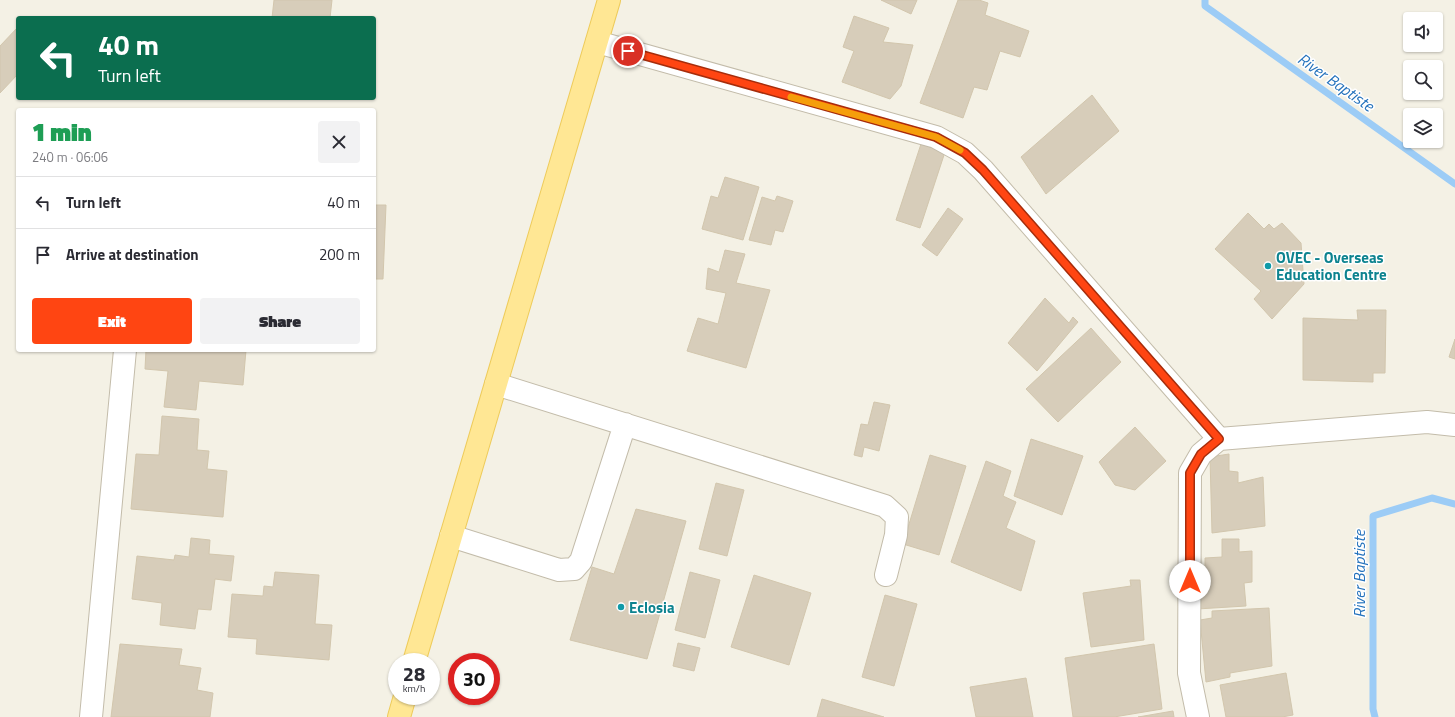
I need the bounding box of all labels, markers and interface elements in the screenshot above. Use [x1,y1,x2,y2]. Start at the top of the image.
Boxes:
map controls [1403,12,1443,148]
button: sound [1403,12,1443,52]
text: 40 m [98,23,159,66]
icon: left [32,32,84,84]
pin [611,34,645,68]
icon: arrive [617,40,639,62]
water label: River Baptiste [1293,47,1380,118]
button: search [1403,60,1443,100]
text: Turn left [98,62,161,89]
button: layers [1403,108,1443,148]
text: 1 min [32,114,92,150]
button: close [318,121,360,163]
text: 240 m · 06:06 [32,147,108,167]
text: Turn left [66,191,121,214]
text: 40 m [327,191,360,214]
icon: left [32,192,54,214]
text: Arrive at destination [66,243,199,266]
text: 200 m [319,243,360,266]
icon: arrive [32,244,54,266]
place label: OVEC - Overseas Education Centre [1276,246,1387,286]
marker: OVEC - Overseas Education Centre [1263,261,1273,271]
button: Exit [32,298,192,344]
button: Share [200,298,360,344]
water label: River Baptiste [1347,528,1371,618]
position arrow [1169,560,1211,602]
place label: Eclosia [629,596,675,619]
marker: Eclosia [616,602,626,612]
speed limit sign: 30 [448,653,500,705]
text: 28 [403,658,425,689]
text: km/h [403,681,425,696]

